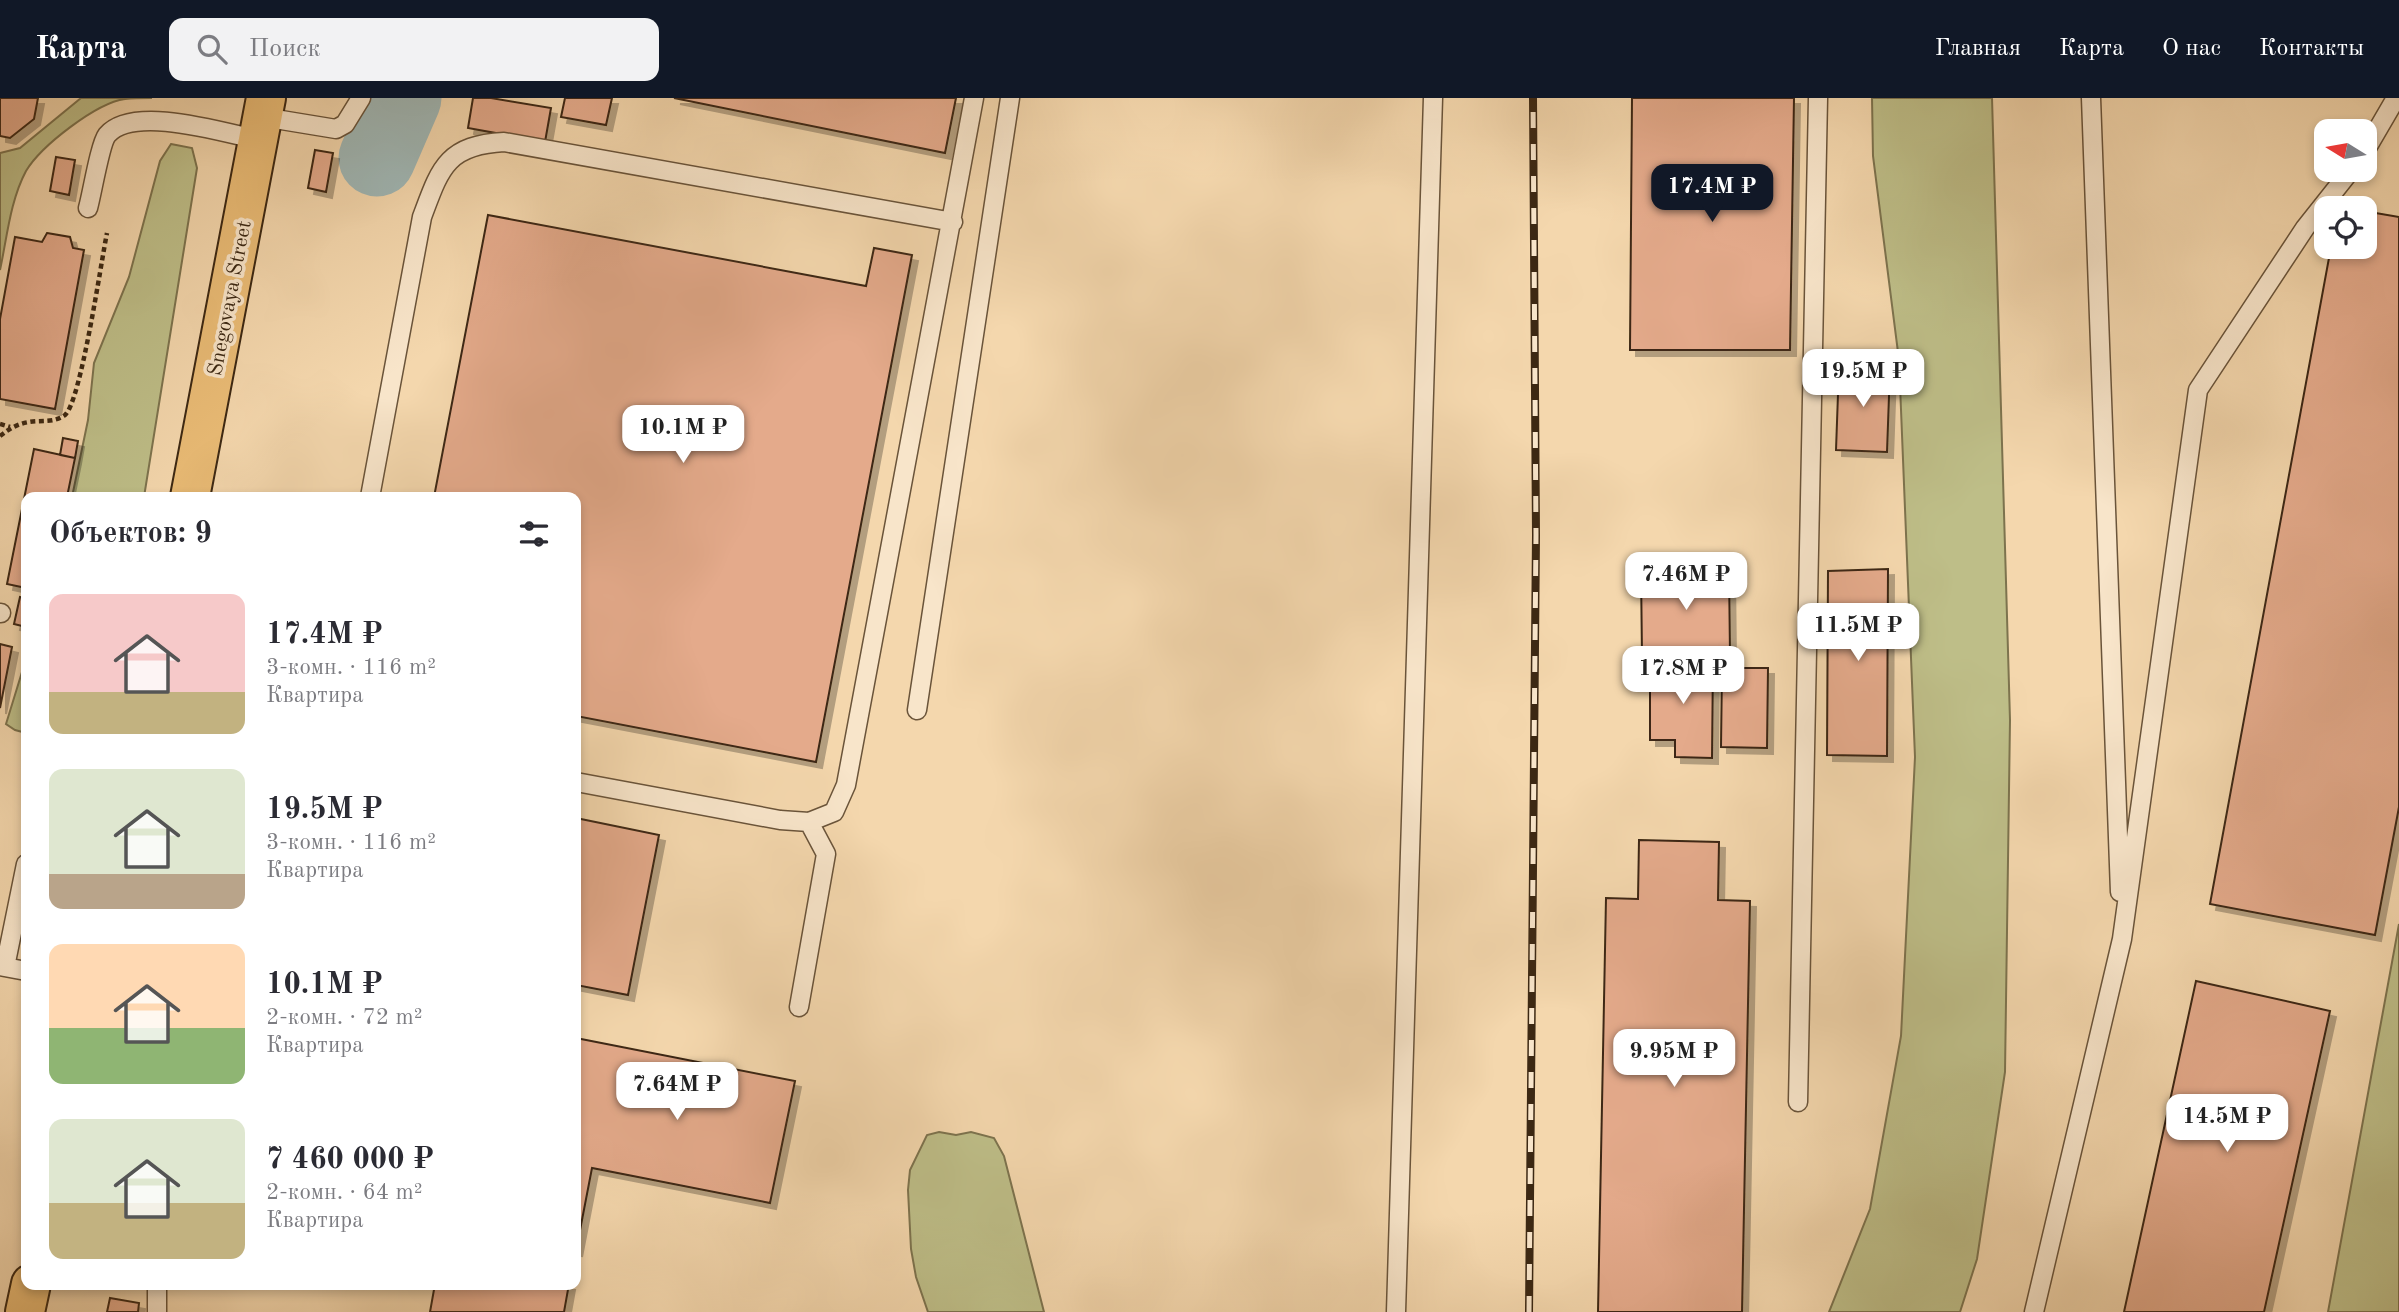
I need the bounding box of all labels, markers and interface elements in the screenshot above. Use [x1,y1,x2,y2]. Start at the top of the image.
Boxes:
search box [169,18,659,81]
icon: search [193,30,231,68]
text: Карта [35,33,127,66]
text: Поиск [249,36,321,62]
text: Главная [1935,37,2021,61]
text: Карта [2059,37,2124,61]
text: О нас [2162,37,2221,61]
text: Контакты [2259,37,2364,61]
north arrow [2314,119,2376,182]
map controls [2314,119,2377,259]
pin: 17.4M ₽ [1647,164,1777,224]
text: 17.4M ₽ [1667,175,1757,198]
button: locate [2314,196,2377,259]
street label: Snegovaya Street [205,219,256,378]
pin: 19.5M ₽ [1798,350,1928,409]
text: 19.5M ₽ [1818,360,1908,383]
pin: 10.1M ₽ [618,406,748,465]
text: 10.1M ₽ [638,416,728,439]
icon: filters [515,515,553,553]
text: Объектов: 9 [49,519,212,549]
pin: 7.46M ₽ [1621,552,1751,612]
text: 7.46M ₽ [1641,563,1731,586]
pin: 11.5M ₽ [1793,603,1923,663]
text: 11.5M ₽ [1813,614,1903,637]
text: 17.4M ₽ [266,620,383,650]
icon: home [105,622,189,706]
pin: 17.8M ₽ [1618,646,1748,706]
text: 3-комн. · 116 m² [266,656,436,679]
text: 17.8M ₽ [1638,657,1728,680]
text: Квартира [266,684,364,707]
text: 19.5M ₽ [266,795,383,825]
icon: home [105,797,189,881]
text: 3-комн. · 116 m² [266,831,436,854]
text: Квартира [266,859,364,882]
text: 10.1M ₽ [266,970,383,1000]
icon: home [105,972,189,1056]
text: 2-комн. · 72 m² [266,1006,423,1029]
pin: 9.95M ₽ [1609,1030,1739,1089]
text: Квартира [266,1034,364,1057]
text: 9.95M ₽ [1629,1040,1719,1063]
pin: 7.64M ₽ [612,1062,742,1122]
text: 7.64M ₽ [632,1073,722,1096]
pin: 14.5M ₽ [2162,1094,2292,1154]
text: 14.5M ₽ [2182,1105,2272,1128]
text: 7 460 000 ₽ [266,1145,434,1175]
icon: home [105,1147,189,1231]
text: 2-комн. · 64 m² [266,1181,423,1204]
text: Квартира [266,1209,364,1232]

